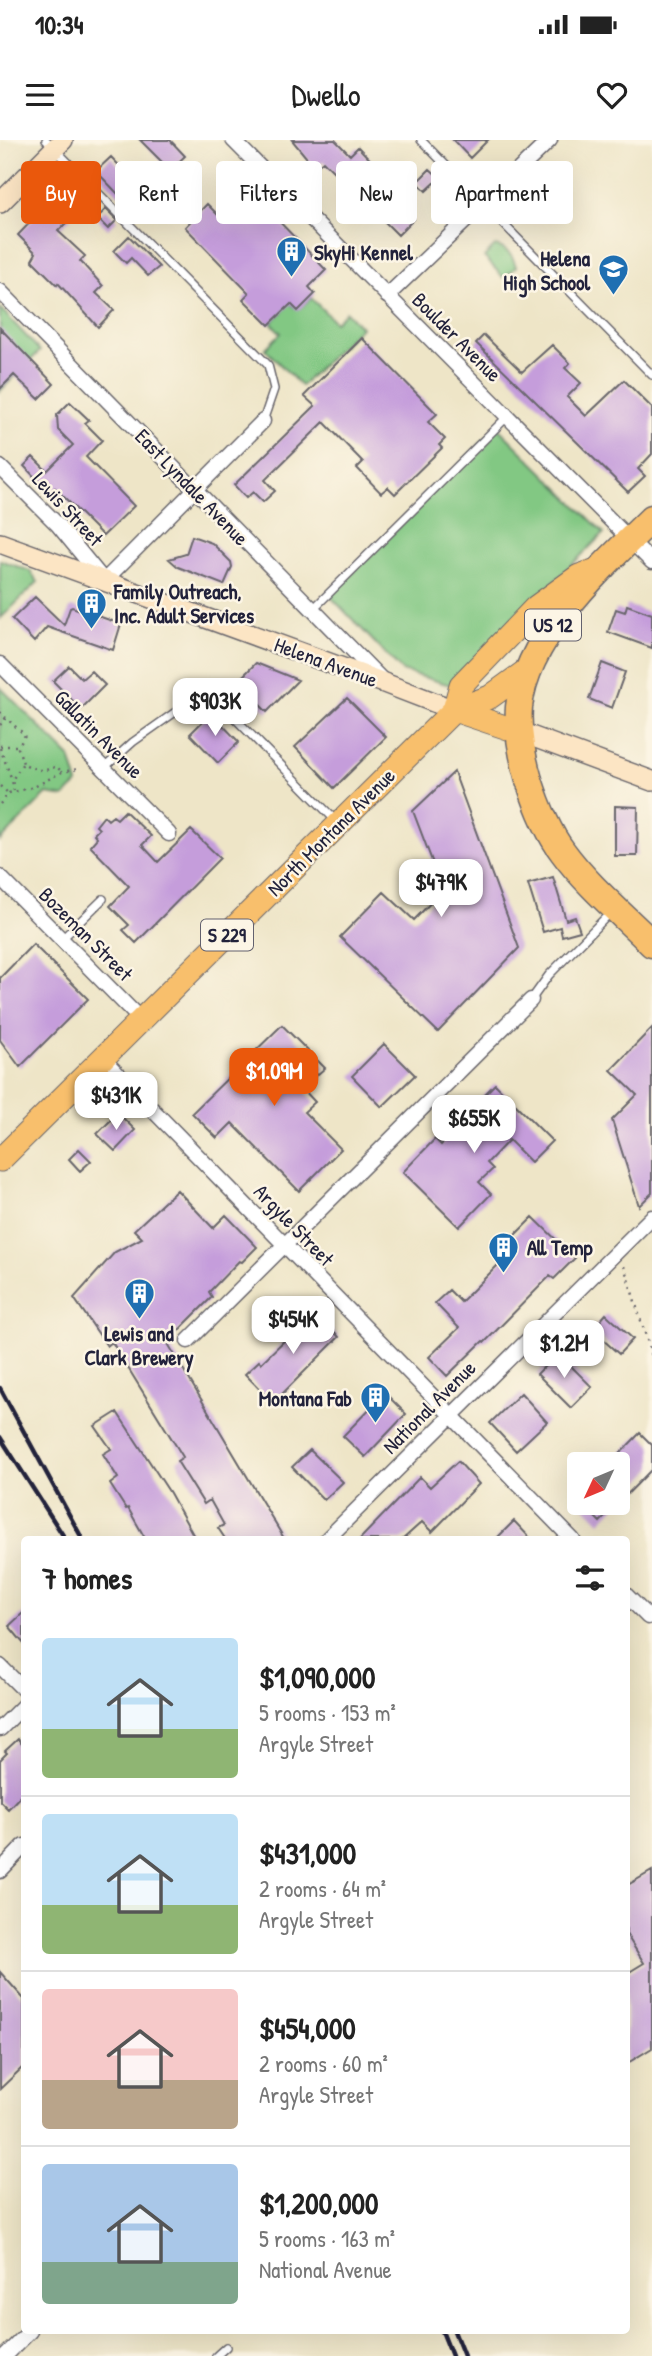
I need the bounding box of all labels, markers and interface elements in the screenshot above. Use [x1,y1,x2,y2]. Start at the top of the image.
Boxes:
text: 10:34 [35,7,84,42]
text: Dwello [291,73,361,116]
icon: menu [21,76,59,114]
icon: heart [593,76,631,114]
chip: Buy [21,161,101,224]
chip: Rent [115,161,202,224]
chip: Filters [216,161,322,224]
chip: New [336,161,417,224]
chip: Apartment [431,161,573,224]
building icon: SkyHi Kennel [274,235,308,279]
place label: SkyHi Kennel [314,238,413,268]
place label: Helena High School [503,244,591,298]
school or university icon: Helena High School [596,253,630,297]
street label: Boulder Avenue [406,286,508,388]
street label: East Lyndale Avenue [129,422,255,552]
street label: Lewis Street [26,465,111,553]
place label: Family Outreach, Inc. Adult Services [113,577,254,630]
building icon: Family Outreach, Inc. Adult Services [74,586,108,630]
road number: US 12 [525,610,581,640]
street label: Helena Avenue [270,630,382,694]
pin: $903K [166,678,264,738]
street label: Gallatin Avenue [48,683,150,785]
text: $903K [189,685,241,716]
street label: North Montana Avenue [261,762,401,902]
pin: $479K [392,860,490,919]
text: $479K [415,866,467,897]
street label: Bozeman Street [33,881,140,988]
road number: S 229 [201,920,253,950]
pin: $1.09M [217,1048,331,1108]
text: $1.09M [245,1055,303,1086]
pin: $431K [67,1072,165,1132]
text: $431K [91,1079,141,1110]
pin: $655K [425,1096,523,1155]
text: $655K [448,1102,500,1133]
street label: Argyle Street [247,1177,341,1273]
building icon: All Temp [487,1230,521,1274]
place label: All Temp [527,1233,594,1263]
building icon: Lewis and Clark Brewery [122,1276,156,1320]
pin: $454K [244,1296,342,1356]
text: $454K [268,1303,318,1334]
place label: Lewis and Clark Brewery [84,1319,194,1373]
pin: $1.2M [515,1320,613,1380]
text: $1.2M [539,1327,589,1358]
street label: National Avenue [376,1354,482,1460]
building icon: Montana Fab [358,1381,392,1425]
place label: Montana Fab [259,1384,352,1413]
north arrow [567,1452,630,1516]
map controls [567,1452,630,1515]
text: 7 homes [42,1558,132,1598]
icon: filters [571,1559,609,1597]
text: $1,090,000 [259,1657,375,1697]
icon: home [98,1666,182,1750]
text: 5 rooms · 153 m² [259,1697,396,1728]
text: Argyle Street [259,1728,373,1759]
text: $431,000 [259,1833,356,1873]
icon: home [98,1842,182,1926]
text: 2 rooms · 64 m² [259,1873,386,1904]
text: Argyle Street [259,1904,373,1935]
text: $454,000 [259,2008,356,2048]
icon: home [98,2017,182,2101]
text: 2 rooms · 60 m² [259,2048,388,2079]
text: Argyle Street [259,2079,373,2110]
text: $1,200,000 [259,2183,378,2223]
icon: home [98,2192,182,2276]
text: 5 rooms · 163 m² [259,2223,395,2254]
text: National Avenue [259,2254,392,2285]

